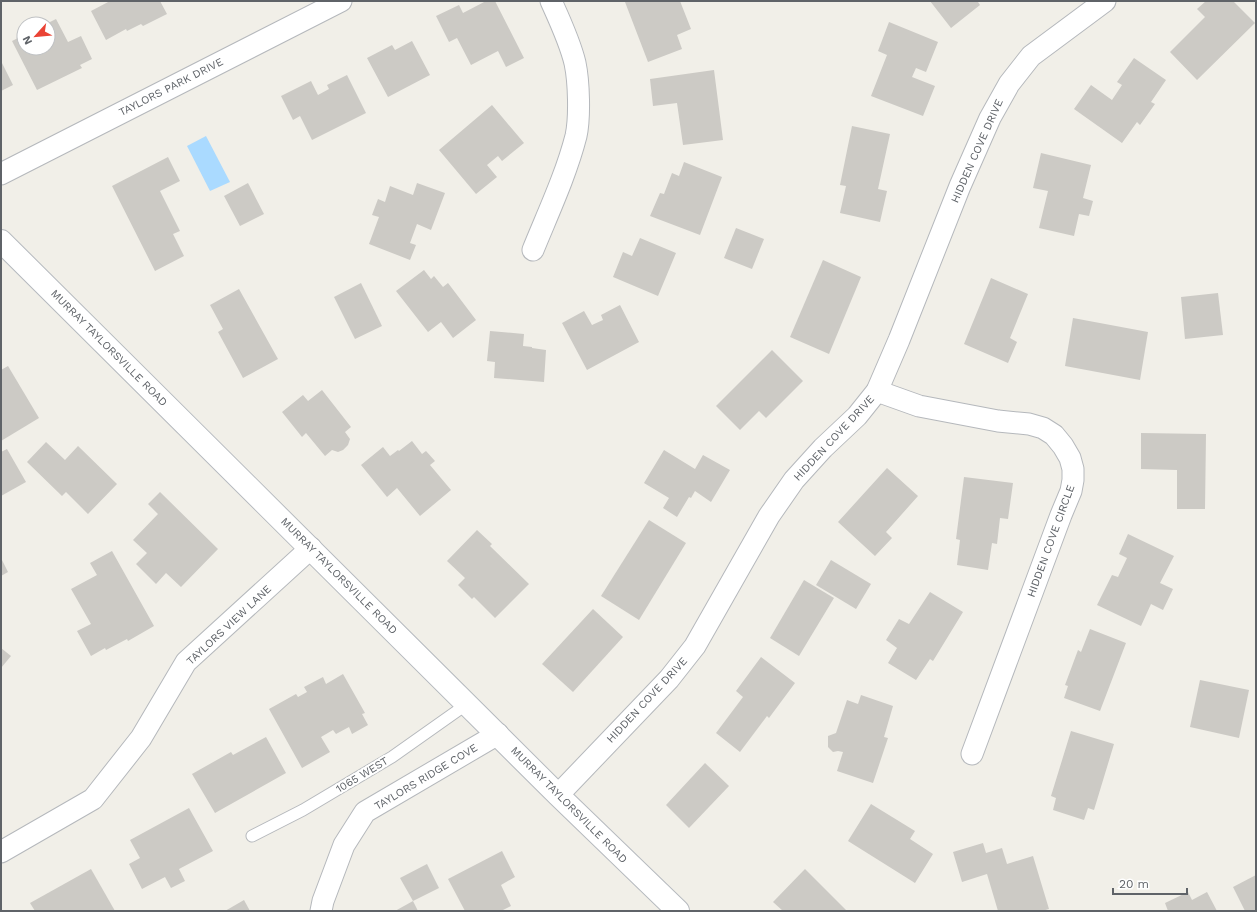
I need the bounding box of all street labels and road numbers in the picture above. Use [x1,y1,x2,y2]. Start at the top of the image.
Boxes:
street label: TAYLORS PARK DRIVE [117,55,225,119]
street label: HIDDEN COVE DRIVE [948,97,1006,205]
street label: MURRAY TAYLORSVILLE ROAD [48,287,170,409]
street label: HIDDEN COVE DRIVE [791,393,877,483]
street label: HIDDEN COVE CIRCLE [1025,483,1077,599]
street label: MURRAY TAYLORSVILLE ROAD [278,515,400,637]
street label: TAYLORS VIEW LANE [184,582,274,668]
street label: HIDDEN COVE DRIVE [604,655,690,745]
street label: TAYLORS RIDGE COVE [372,741,480,813]
street label: MURRAY TAYLORSVILLE ROAD [508,744,630,866]
street label: 1065 WEST [334,754,391,796]

